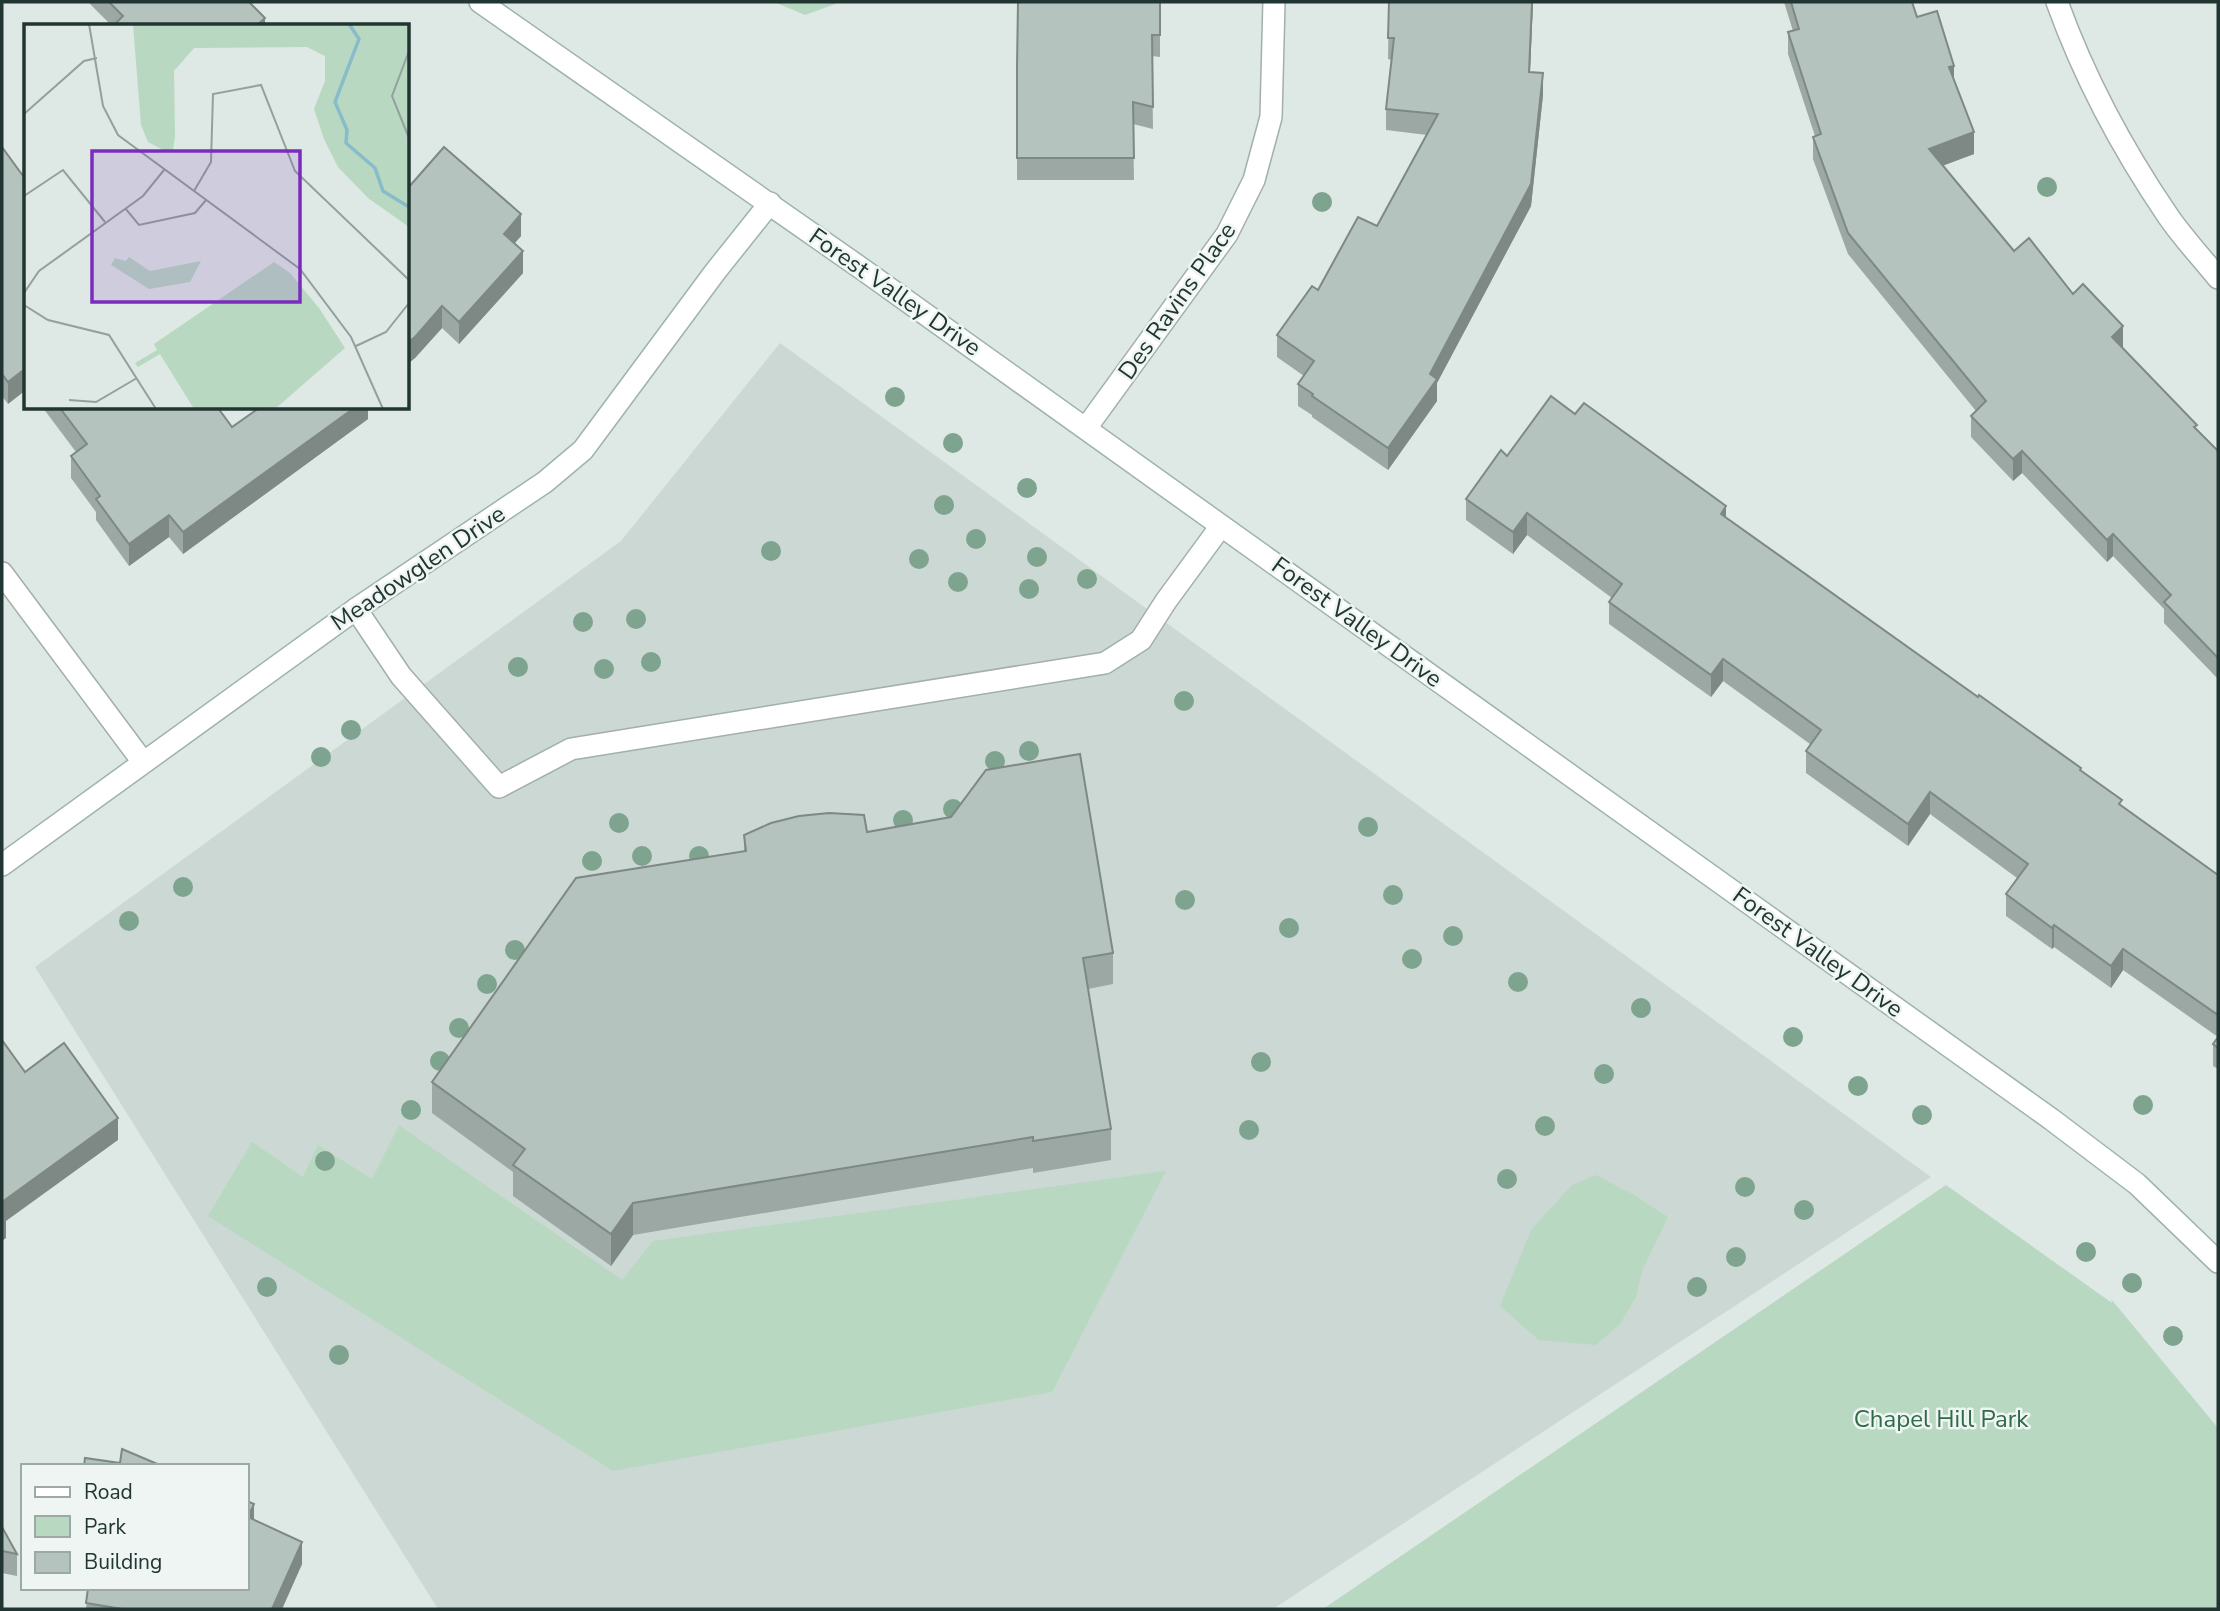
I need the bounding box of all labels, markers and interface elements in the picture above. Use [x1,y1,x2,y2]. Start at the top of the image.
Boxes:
inset map [24,24,410,410]
street label: Des Ravins Place [1111,216,1243,386]
street label: Forest Valley Drive [803,221,987,363]
street label: Meadowglen Drive [325,498,511,638]
street label: Forest Valley Drive [1265,549,1449,695]
street label: Forest Valley Drive [1726,879,1910,1025]
park label: Chapel Hill Park [1854,1403,2029,1435]
legend [21,1464,248,1590]
text: Road [84,1478,133,1506]
text: Park [84,1513,126,1541]
text: Building [84,1548,162,1576]

